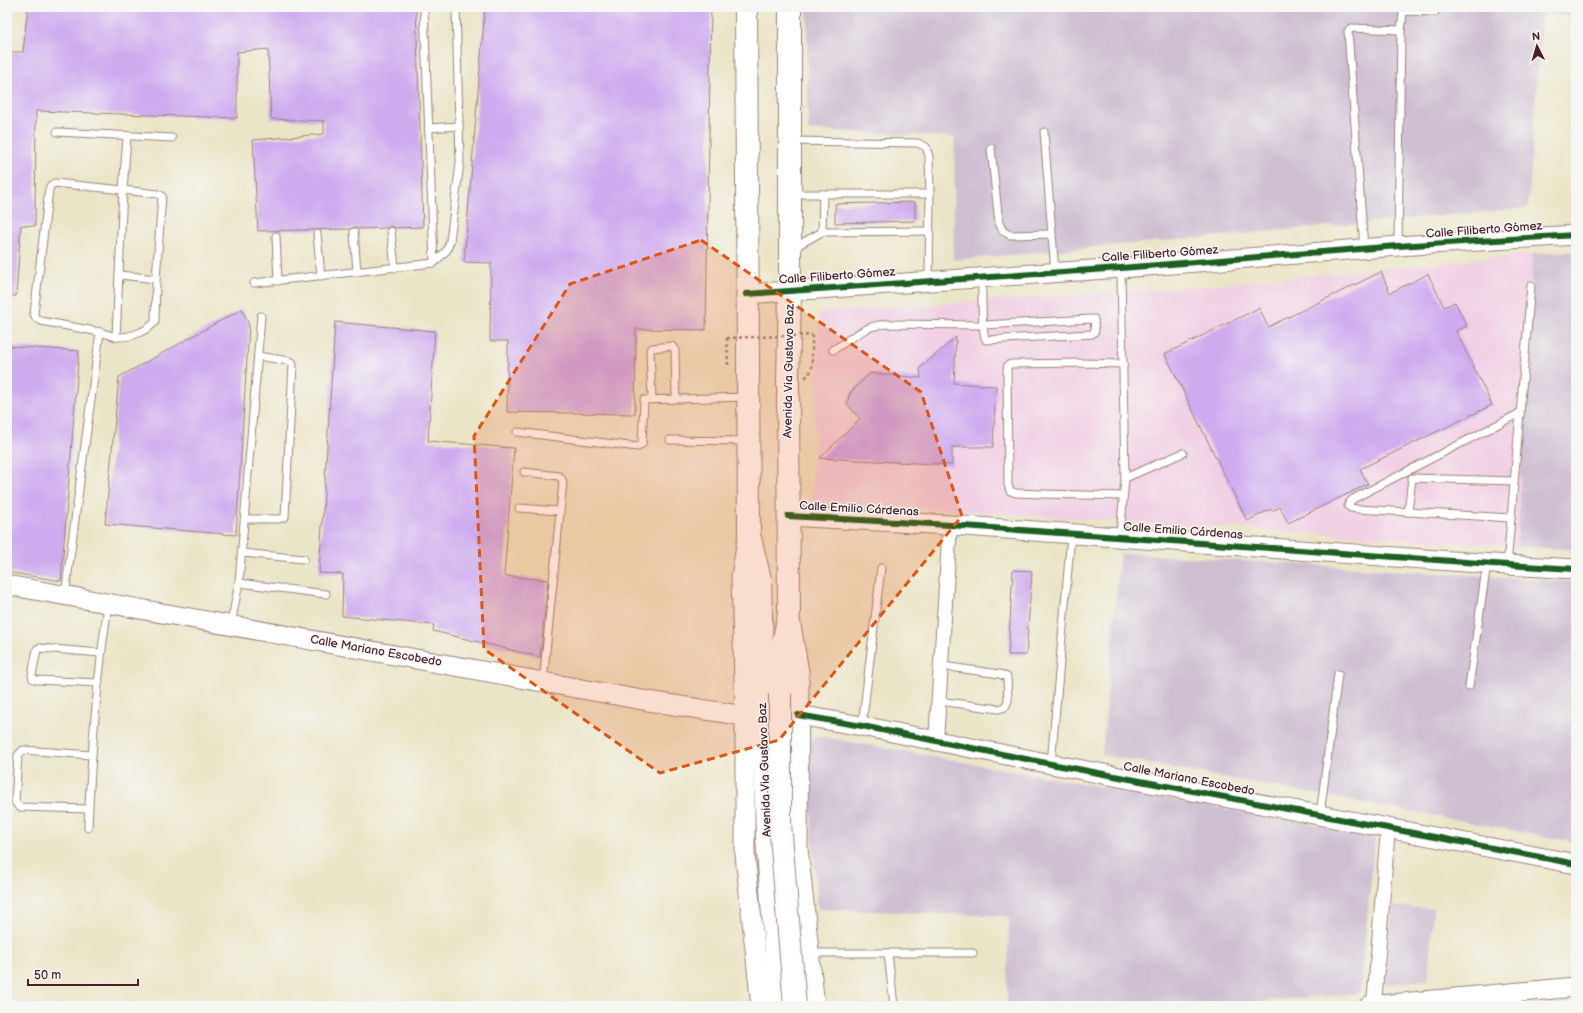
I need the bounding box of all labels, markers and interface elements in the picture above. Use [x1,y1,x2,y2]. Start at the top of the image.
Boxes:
north arrow [1517,26,1557,66]
text: N [1531,30,1541,43]
street label: Calle Filiberto Gómez [1425,218,1543,242]
street label: Calle Filiberto Gómez [1101,242,1219,266]
street label: Calle Filiberto Gómez [778,264,896,288]
street label: Avenida Via Gustavo Baz [780,303,798,438]
street label: Calle Emilio Cárdenas [799,498,919,520]
street label: Calle Emilio Cárdenas [1123,519,1243,543]
street label: Calle Mariano Escobedo [309,632,443,670]
street label: Avenida Via Gustavo Baz [755,702,775,837]
street label: Calle Mariano Escobedo [1122,759,1256,799]
scale bar [28,961,138,987]
text: 50 m [34,968,61,983]

